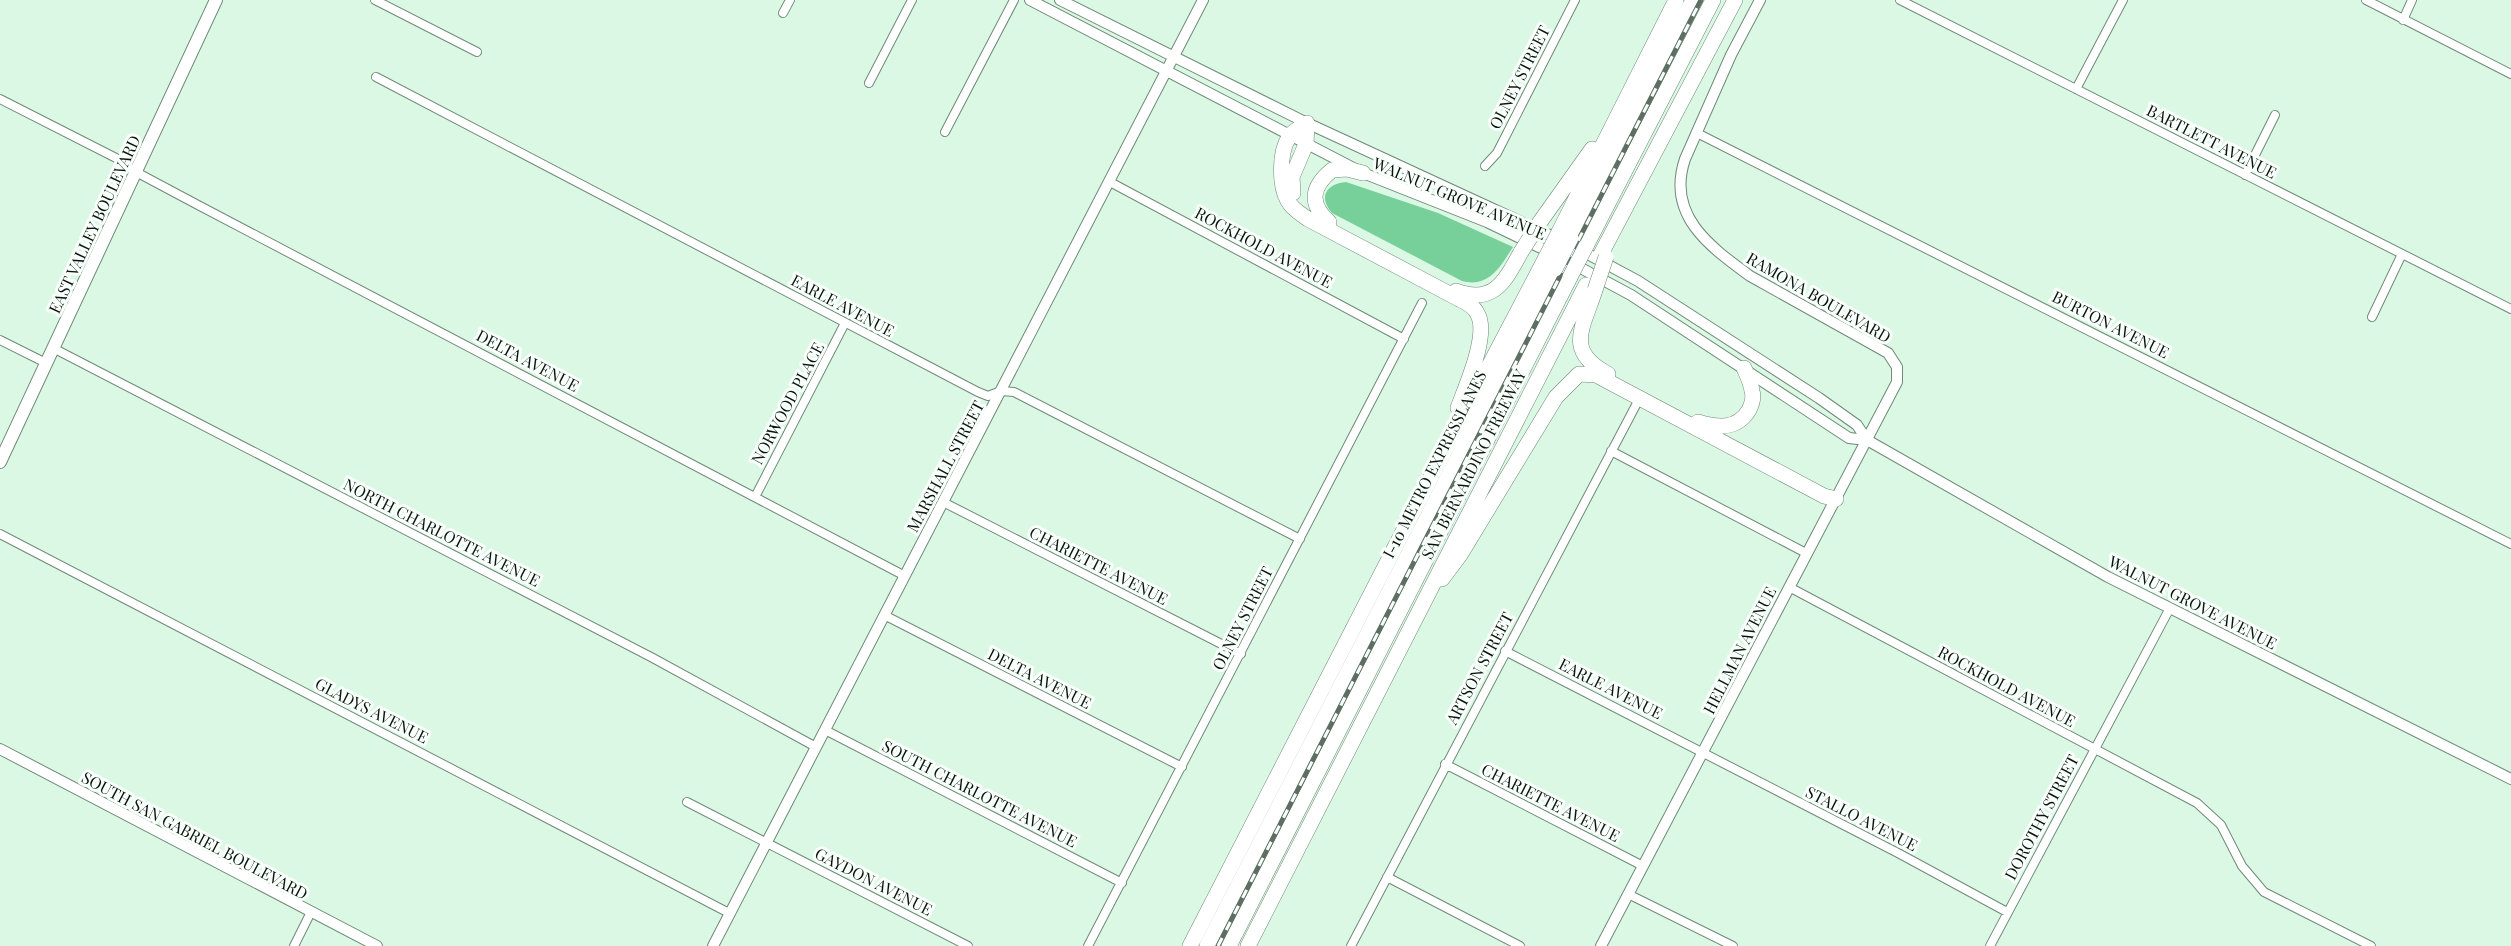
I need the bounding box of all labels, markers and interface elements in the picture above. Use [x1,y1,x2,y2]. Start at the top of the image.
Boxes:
street label: OLNEY STREET [1484,22,1554,132]
street label: BARTLETT AVENUE [2144,99,2280,183]
street label: EAST VALLEY BOULEVARD [43,132,145,316]
street label: WALNUT GROVE AVENUE [1369,152,1550,244]
street label: ROCKHOLD AVENUE [1192,202,1336,292]
street label: RAMONA BOULEVARD [1743,247,1895,347]
street label: EARLE AVENUE [788,269,898,341]
street label: BURTON AVENUE [2049,285,2173,363]
street label: DELTA AVENUE [473,324,583,396]
street label: NORWOOD PLACE [746,338,828,468]
street label: SAN BERNARDINO FREEWAY [1416,365,1530,562]
street label: I-10 METRO EXPRESSLANES [1377,367,1491,561]
street label: MARSHALL STREET [902,397,989,535]
street label: NORTH CHARLOTTE AVENUE [340,473,544,591]
street label: CHARIETTE AVENUE [1026,521,1172,609]
street label: WALNUT GROVE AVENUE [2104,550,2281,654]
street label: OLNEY STREET [1207,563,1277,673]
street label: HELLMAN AVENUE [1698,583,1780,717]
street label: ARTSON STREET [1440,608,1517,729]
street label: ROCKHOLD AVENUE [1935,641,2079,731]
street label: DELTA AVENUE [985,643,1095,713]
street label: EARLE AVENUE [1556,653,1666,723]
street label: GLADYS AVENUE [312,672,432,748]
street label: SOUTH CHARLOTTE AVENUE [879,735,1081,851]
street label: DOROTHY STREET [1999,751,2083,883]
street label: CHARIETTE AVENUE [1478,758,1624,846]
street label: SOUTH SAN GABRIEL BOULEVARD [78,766,312,904]
street label: STALLO AVENUE [1803,781,1921,855]
street label: GAYDON AVENUE [812,842,936,920]

